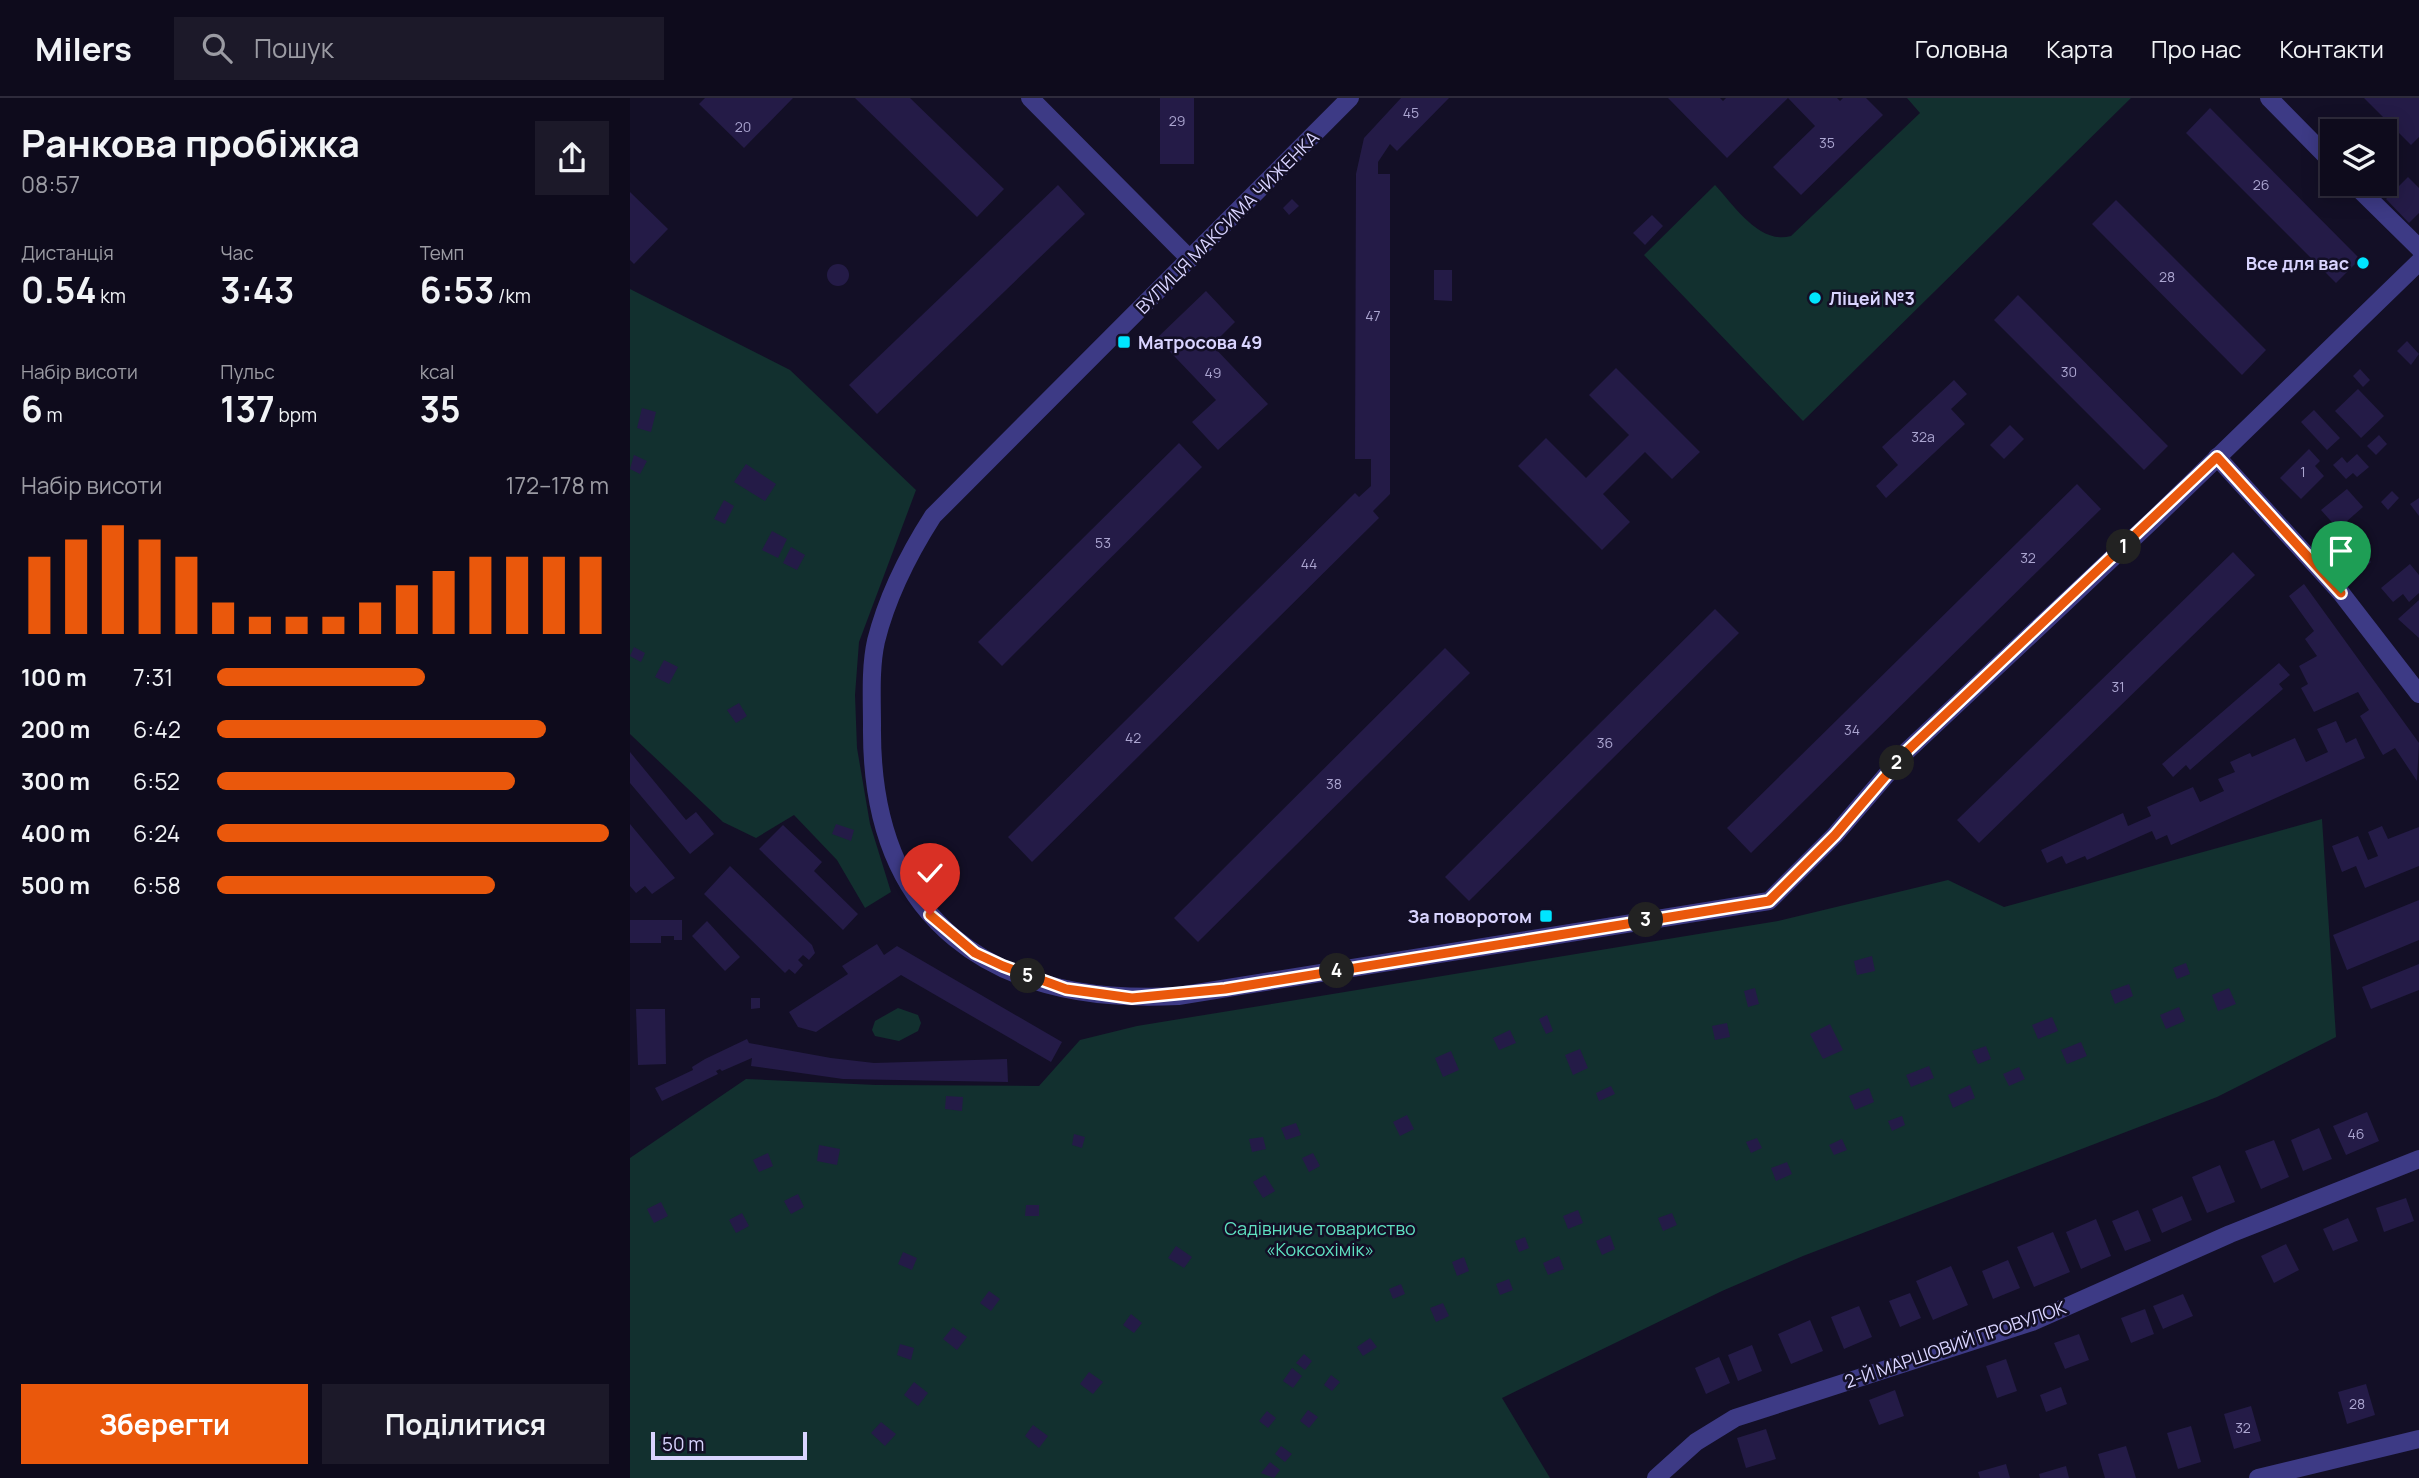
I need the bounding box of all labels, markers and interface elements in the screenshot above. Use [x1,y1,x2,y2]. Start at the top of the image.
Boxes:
search box [174,17,664,80]
text: Milers [35,26,132,71]
icon: search [198,29,236,67]
text: Пошук [254,30,334,66]
text: Головна [1915,32,2008,65]
text: Карта [2046,32,2113,65]
text: Про нас [2151,32,2242,65]
text: Контакти [2280,32,2384,65]
house number: 45 [1403,103,1419,122]
house number: 29 [1169,111,1185,130]
text: Ранкова пробіжка [21,116,360,168]
house number: 20 [735,117,751,136]
map controls [2320,119,2397,196]
button: layers [2320,119,2397,196]
button: share [535,121,609,195]
street label: ВУЛИЦЯ МАКСИМА ЧИЖЕНКА [1130,125,1324,319]
house number: 35 [1819,133,1835,152]
text: 08:57 [21,168,80,200]
house number: 26 [2253,175,2269,194]
text: Дистанція [21,240,114,266]
text: Час [220,240,254,266]
text: Темп [420,240,464,266]
place label: Все для вас [2246,251,2349,275]
marker: Все для вас [2355,255,2371,271]
text: 0.54 [21,266,96,314]
text: 3:43 [220,266,294,314]
text: 6:53 [420,266,494,314]
house number: 28 [2159,267,2175,286]
text: km [96,283,126,309]
text: /km [494,283,531,309]
place label: Ліцей №3 [1829,286,1915,310]
marker: Ліцей №3 [1807,290,1823,306]
house number: 47 [1365,306,1381,325]
place label: Матросова 49 [1138,330,1262,354]
marker: Матросова 49 [1116,334,1132,350]
text: Набір висоти [21,359,138,385]
text: Пульс [220,359,275,385]
text: kcal [420,359,454,385]
house number: 30 [2061,362,2077,381]
house number: 49 [1205,363,1221,382]
text: 6 [21,385,43,433]
text: 137 [220,385,275,433]
text: 35 [420,385,461,433]
text: m [43,402,63,428]
text: bpm [275,402,317,428]
house number: 32а [1911,427,1935,446]
house number: 1 [2300,462,2306,481]
text: Набір висоти [21,469,162,501]
text: 172–178 m [505,469,609,501]
pin [2311,521,2371,593]
pin: 1 [2106,530,2142,564]
icon: arrive [2322,532,2360,570]
house number: 53 [1095,533,1111,552]
text: 1 [2119,533,2128,559]
house number: 32 [2020,548,2036,567]
house number: 44 [1301,554,1317,573]
text: 100 m [21,661,87,693]
text: 7:31 [133,661,173,693]
house number: 31 [2111,677,2125,696]
text: 200 m [21,713,90,745]
text: 6:42 [133,713,181,745]
house number: 34 [1844,720,1860,739]
house number: 42 [1125,728,1141,747]
house number: 36 [1597,733,1613,752]
pin: 2 [1880,746,1914,780]
text: 2 [1891,749,1902,775]
text: 300 m [21,765,90,797]
text: 6:52 [133,765,180,797]
house number: 38 [1326,774,1342,793]
text: 400 m [21,817,91,849]
text: 6:24 [133,817,180,849]
pin [900,843,960,915]
icon: check [911,854,949,892]
text: 500 m [21,869,90,901]
text: 6:58 [133,869,181,901]
pin: 3 [1628,902,1664,938]
place label: За поворотом [1408,904,1532,928]
text: 3 [1640,906,1651,932]
marker: За поворотом [1538,908,1554,924]
pin: 4 [1320,954,1354,988]
text: 4 [1331,957,1342,983]
pin: 5 [1010,958,1046,994]
text: 5 [1022,962,1033,988]
house number: 46 [2348,1124,2364,1143]
park label: Садівниче товариство «Коксохімік» [1224,1216,1416,1261]
street label: 2-Й МАРШОВИЙ ПРОВУЛОК [1841,1295,2069,1393]
button: Зберегти [21,1384,308,1464]
button: Поділитися [322,1384,609,1464]
house number: 28 [2349,1394,2365,1413]
house number: 32 [2235,1418,2251,1437]
scale bar [651,1429,807,1461]
text: 50 m [662,1431,704,1457]

